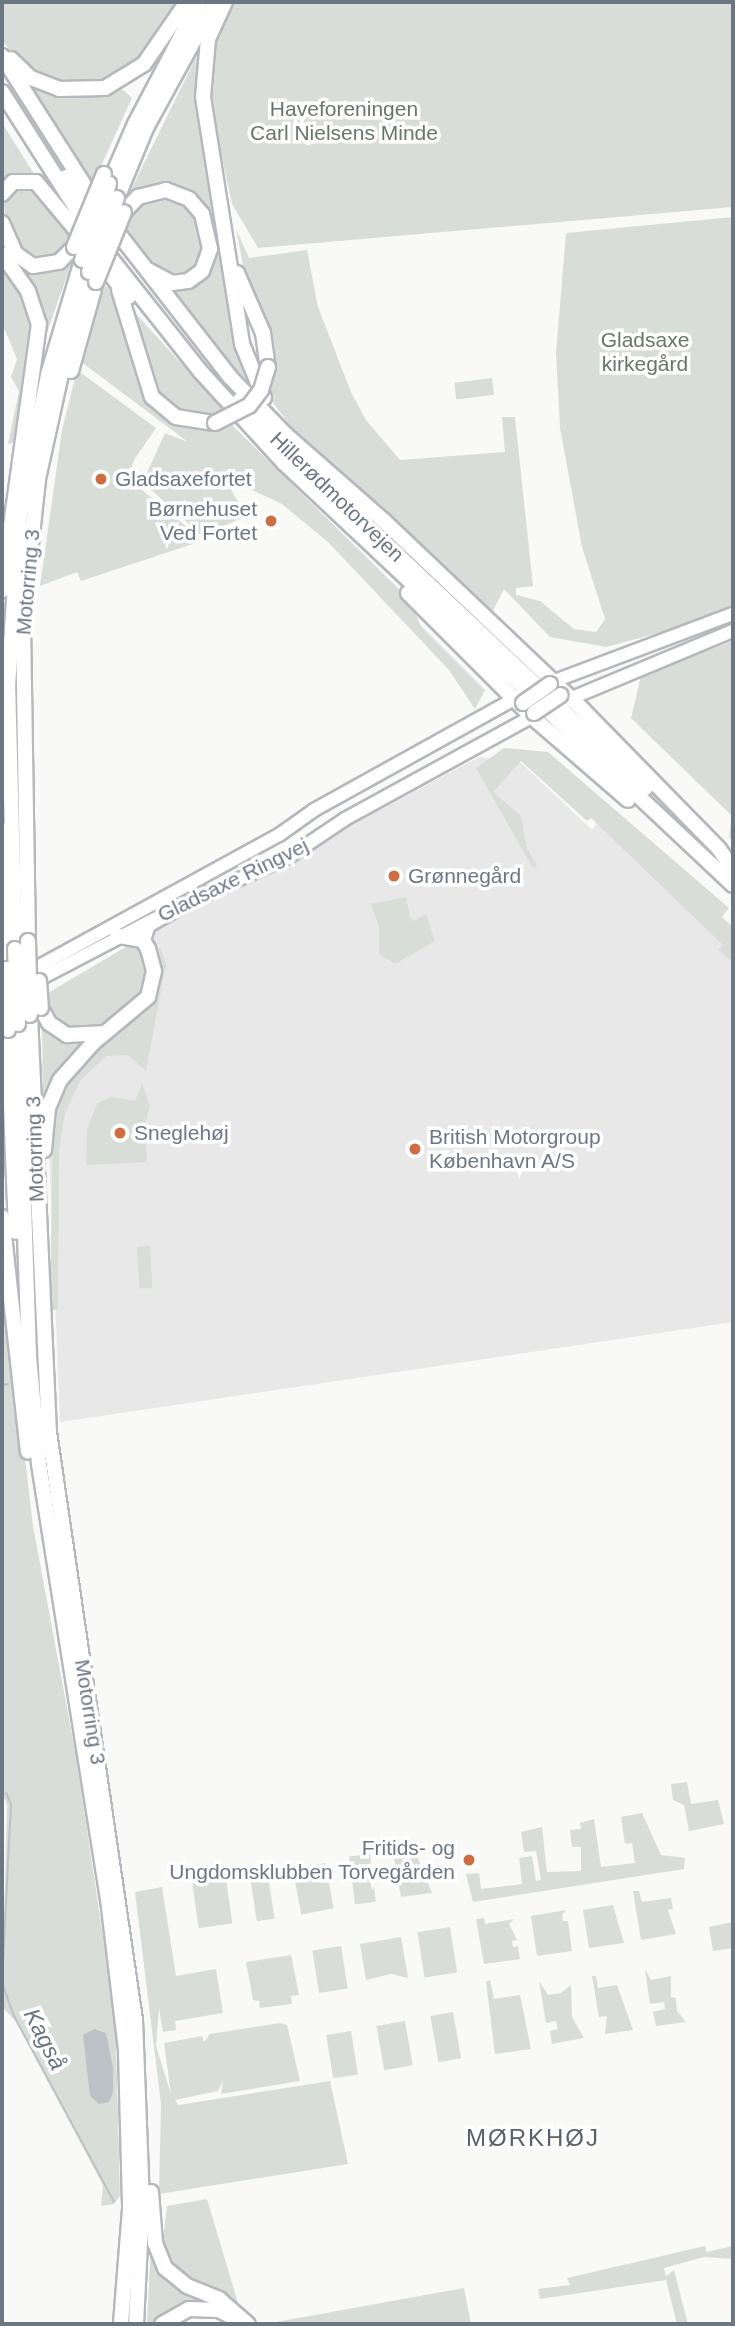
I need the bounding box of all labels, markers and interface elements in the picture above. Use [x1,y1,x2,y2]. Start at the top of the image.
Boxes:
park label: Haveforeningen Carl Nielsens Minde [250,96,438,146]
park label: Gladsaxe kirkegård [601,327,689,377]
street label: Hillerødmotorvejen [265,427,409,567]
place label: Gladsaxefortet [115,466,252,492]
marker: Gladsaxefortet [93,471,109,487]
place label: Børnehuset Ved Fortet [148,496,257,546]
marker: Børnehuset Ved Fortet [263,513,279,529]
street label: Motorring 3 [11,528,45,636]
street label: Gladsaxe Ringvej [154,833,312,927]
place label: Grønnegård [408,863,521,889]
marker: Grønnegård [386,868,402,884]
street label: Motorring 3 [21,1095,49,1203]
place label: Sneglehøj [134,1120,229,1146]
place label: British Motorgroup København A/S [429,1124,601,1174]
marker: Sneglehøj [112,1125,128,1141]
marker: British Motorgroup København A/S [407,1141,423,1157]
street label: Motorring 3 [69,1658,111,1766]
place label: Fritids- og Ungdomsklubben Torvegården [169,1835,455,1885]
marker: Fritids- og Ungdomsklubben Torvegården [461,1852,477,1868]
water label: Kagså [18,2004,72,2074]
district label: MØRKHØJ [467,2124,599,2152]

